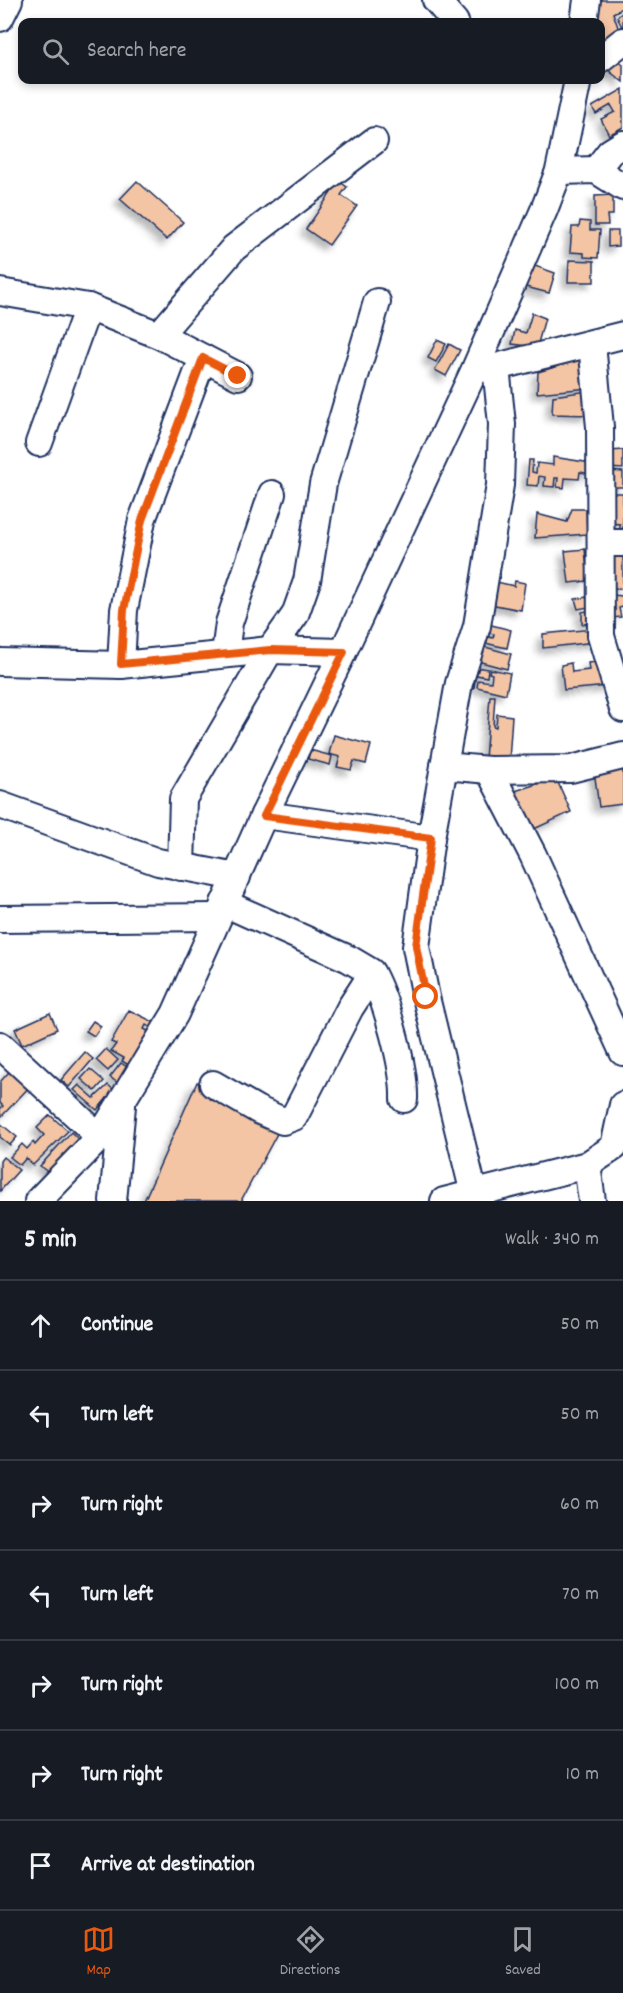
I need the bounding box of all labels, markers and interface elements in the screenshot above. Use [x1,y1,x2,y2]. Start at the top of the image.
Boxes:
search box [18,18,605,84]
icon: search [39,35,72,68]
text: Search here [87,36,186,67]
route end [224,362,250,388]
route start [412,983,438,1009]
text: 5 min [24,1222,77,1259]
text: Walk · 340 m [505,1226,599,1254]
icon: ahead [24,1309,57,1342]
text: Continue [81,1310,153,1341]
text: 50 m [561,1311,599,1339]
icon: left [24,1399,57,1432]
text: Turn left [81,1400,153,1431]
text: 50 m [561,1401,599,1429]
icon: right [24,1489,57,1522]
text: Turn right [81,1490,163,1521]
text: 60 m [560,1491,599,1519]
icon: left [24,1579,57,1612]
text: Turn left [81,1580,153,1611]
text: 70 m [562,1581,599,1609]
icon: right [24,1669,57,1702]
text: Turn right [81,1670,163,1701]
text: 100 m [555,1671,599,1699]
icon: right [24,1759,57,1792]
text: Turn right [81,1760,163,1791]
text: 10 m [565,1761,599,1789]
icon: arrive [24,1849,57,1882]
text: Arrive at destination [81,1850,255,1881]
tab: Map [82,1923,115,1982]
tab: Directions [280,1923,340,1982]
tab: Saved [505,1923,541,1982]

